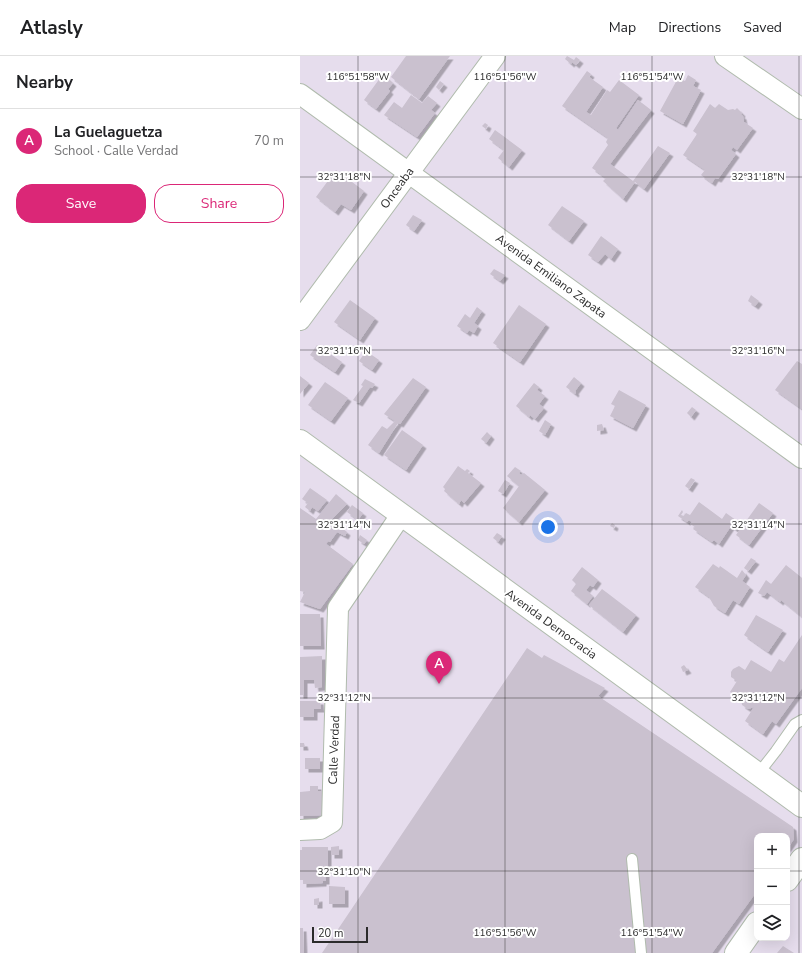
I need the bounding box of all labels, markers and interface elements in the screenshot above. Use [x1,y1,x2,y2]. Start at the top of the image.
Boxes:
text: Atlasly [20,15,83,41]
text: Map [609,18,636,37]
text: Directions [658,18,721,37]
text: Saved [743,18,782,37]
text: 116°51'58"W [327,70,389,84]
text: 116°51'56"W [474,70,536,84]
text: 116°51'54"W [621,70,683,84]
text: Nearby [16,71,73,94]
text: La Guelaguetza [54,122,162,142]
text: A [24,132,34,150]
text: 70 m [254,132,284,150]
text: School · Calle Verdad [54,142,178,160]
street label: Onceaba [377,164,417,212]
text: 32°31'18"N [317,170,371,184]
text: 32°31'18"N [731,170,785,184]
button: Save [16,184,146,223]
button: Share [154,184,284,223]
street label: Avenida Emiliano Zapata [492,230,610,322]
text: 32°31'16"N [317,344,371,358]
text: 32°31'16"N [731,344,785,358]
your location [538,517,558,537]
text: 32°31'14"N [317,518,371,532]
text: 32°31'14"N [731,518,785,532]
street label: Avenida Democracia [502,585,600,663]
pin: A [426,651,452,684]
text: 32°31'12"N [317,691,371,705]
text: 32°31'12"N [731,691,785,705]
street label: Calle Verdad [325,715,343,785]
map controls [754,833,790,941]
button: + [754,833,790,869]
text: 32°31'10"N [317,865,371,879]
button: − [754,869,790,905]
button: layers [754,905,790,941]
scale bar [312,925,368,944]
text: 20 m [318,926,343,941]
text: 116°51'56"W [474,926,536,940]
text: 116°51'54"W [621,926,683,940]

